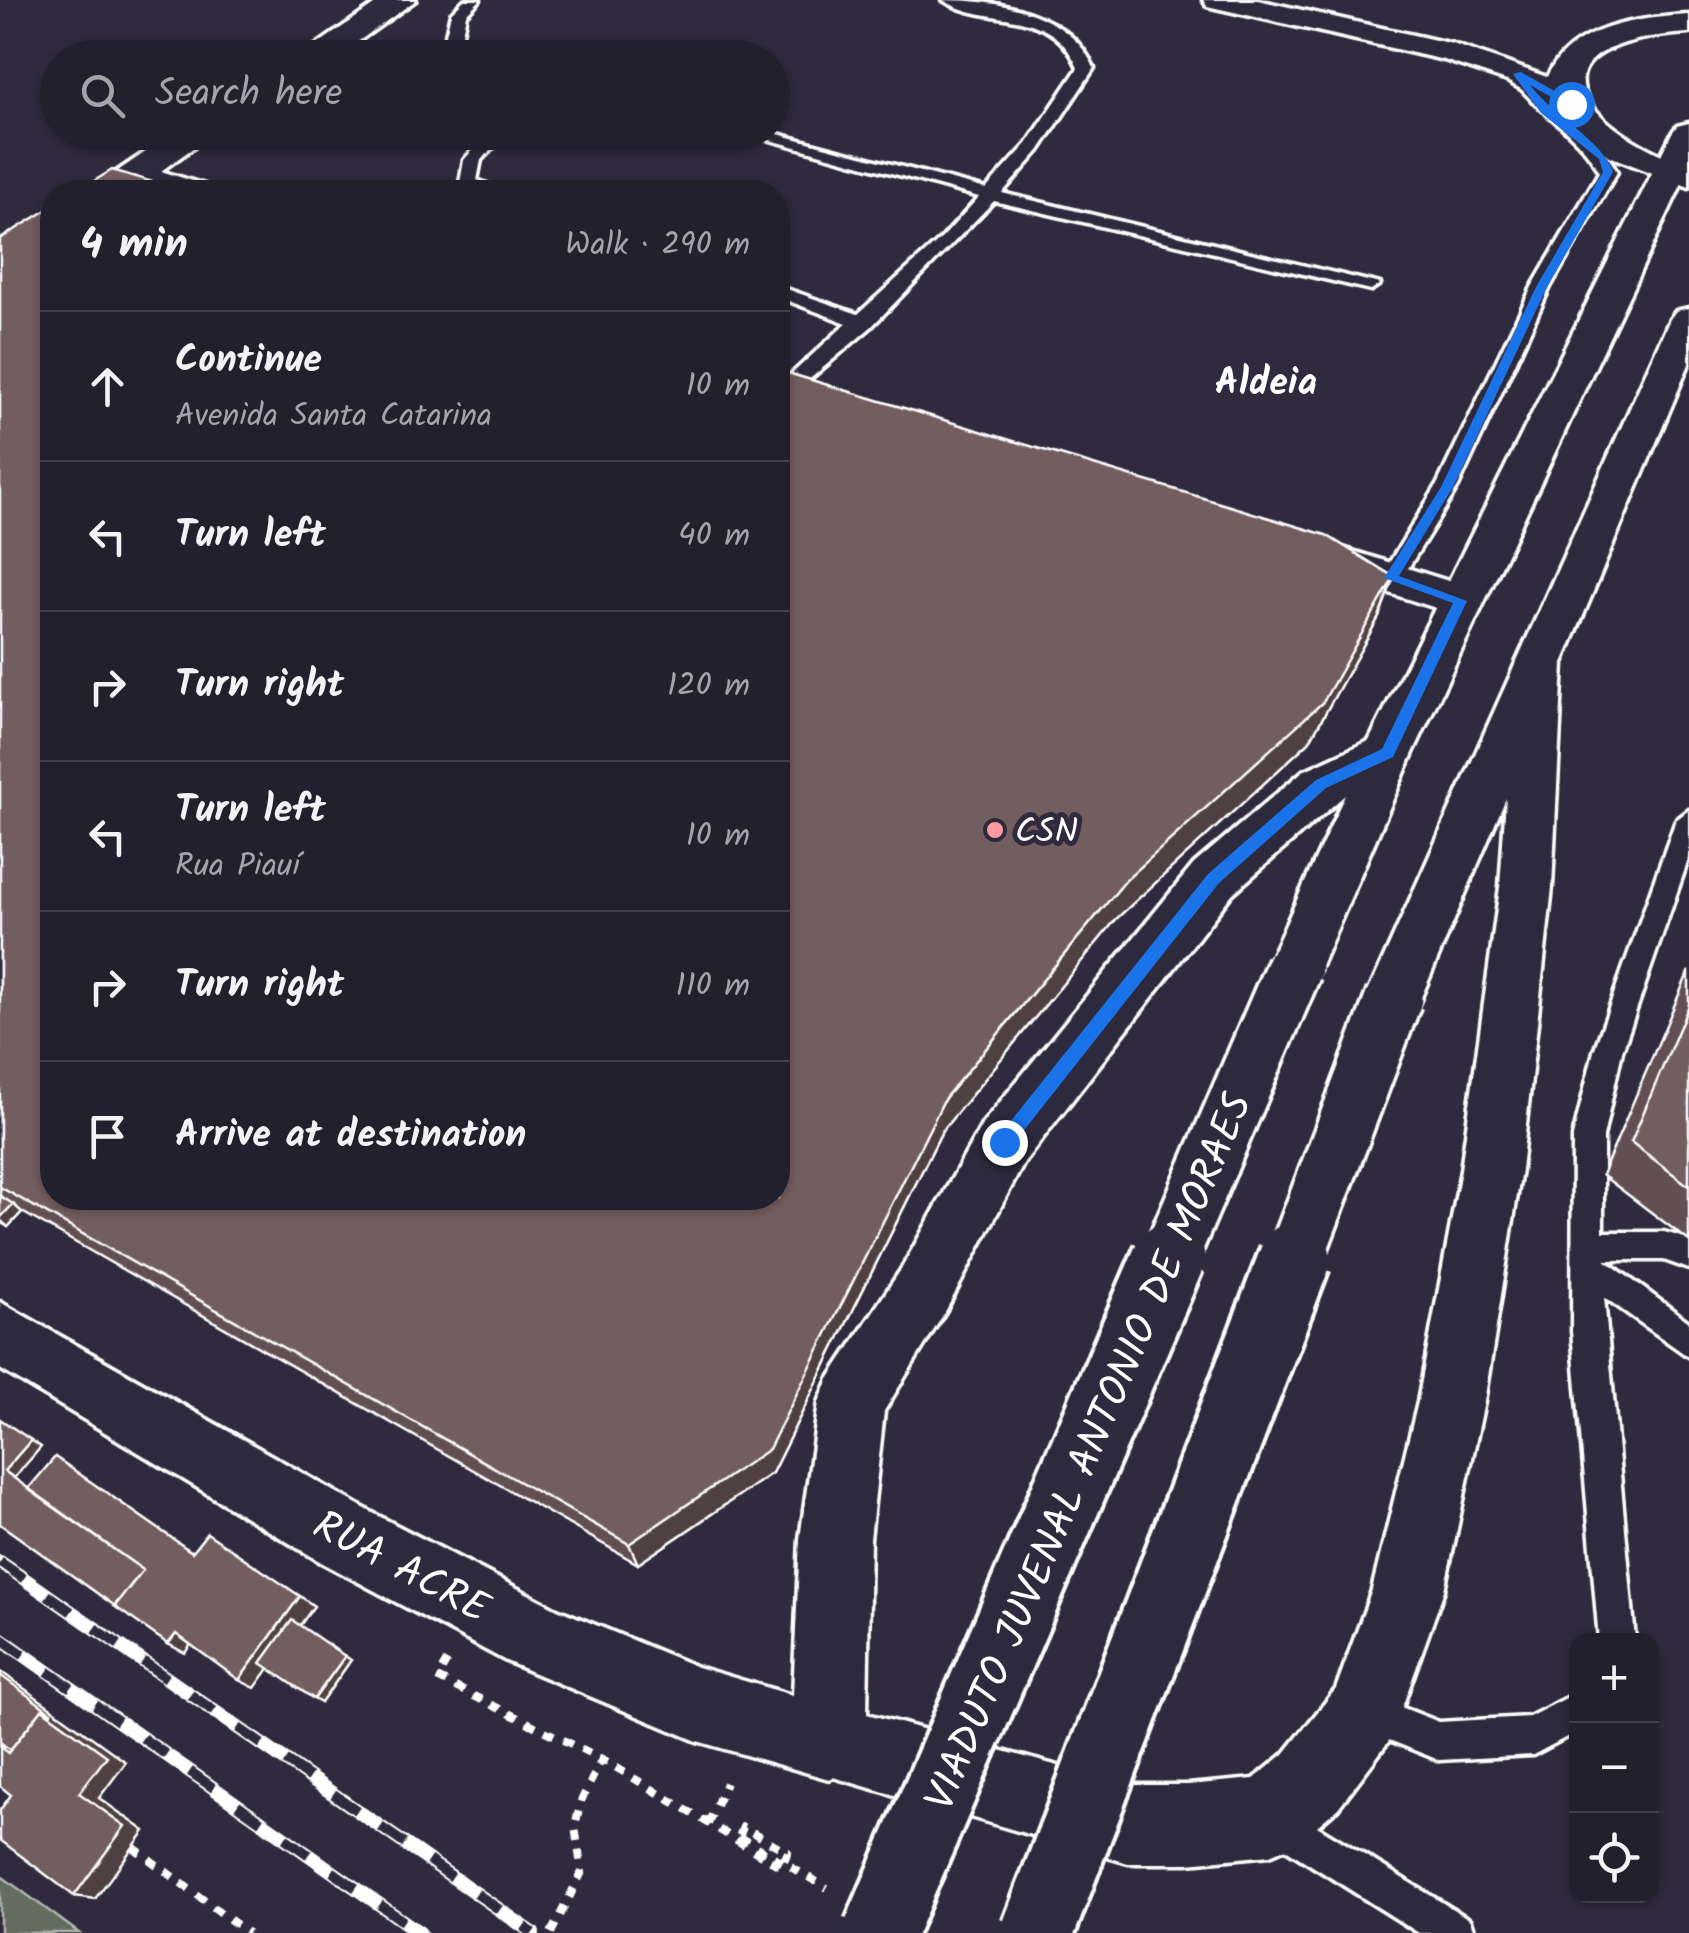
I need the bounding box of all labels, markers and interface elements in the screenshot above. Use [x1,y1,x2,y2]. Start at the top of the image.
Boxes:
search box [40,40,790,150]
text: Search here [155,65,342,125]
icon: search [75,68,130,123]
route start [1549,82,1595,128]
text: 4 min [80,212,188,279]
text: Walk · 290 m [565,220,750,271]
text: Continue [175,331,322,391]
district label: Aldeia [1215,354,1317,414]
icon: ahead [80,359,135,414]
text: 10 m [686,361,750,412]
text: Avenida Santa Catarina [175,391,492,442]
text: Turn left [175,506,326,566]
icon: left [80,509,135,564]
text: 40 m [678,511,750,562]
text: Turn right [175,656,344,716]
icon: right [80,659,135,714]
text: 120 m [667,661,750,712]
text: Turn left [175,781,326,841]
place label: CSN [1015,805,1078,861]
icon: left [80,809,135,864]
text: 10 m [686,811,750,862]
marker: CSN [984,819,1006,841]
text: Rua Piauí [175,841,300,892]
text: Turn right [175,956,344,1016]
icon: right [80,959,135,1014]
text: 110 m [676,961,750,1012]
street label: VIADUTO JUVENAL ANTONIO DE MORAES [908,1083,1272,1822]
text: Arrive at destination [175,1106,526,1166]
icon: arrive [80,1109,135,1164]
route end [982,1120,1028,1166]
street label: RUA ACRE [300,1493,502,1643]
map controls [1569,1633,1659,1903]
button: + [1569,1633,1659,1723]
button: − [1569,1723,1659,1813]
button: locate [1569,1813,1659,1903]

